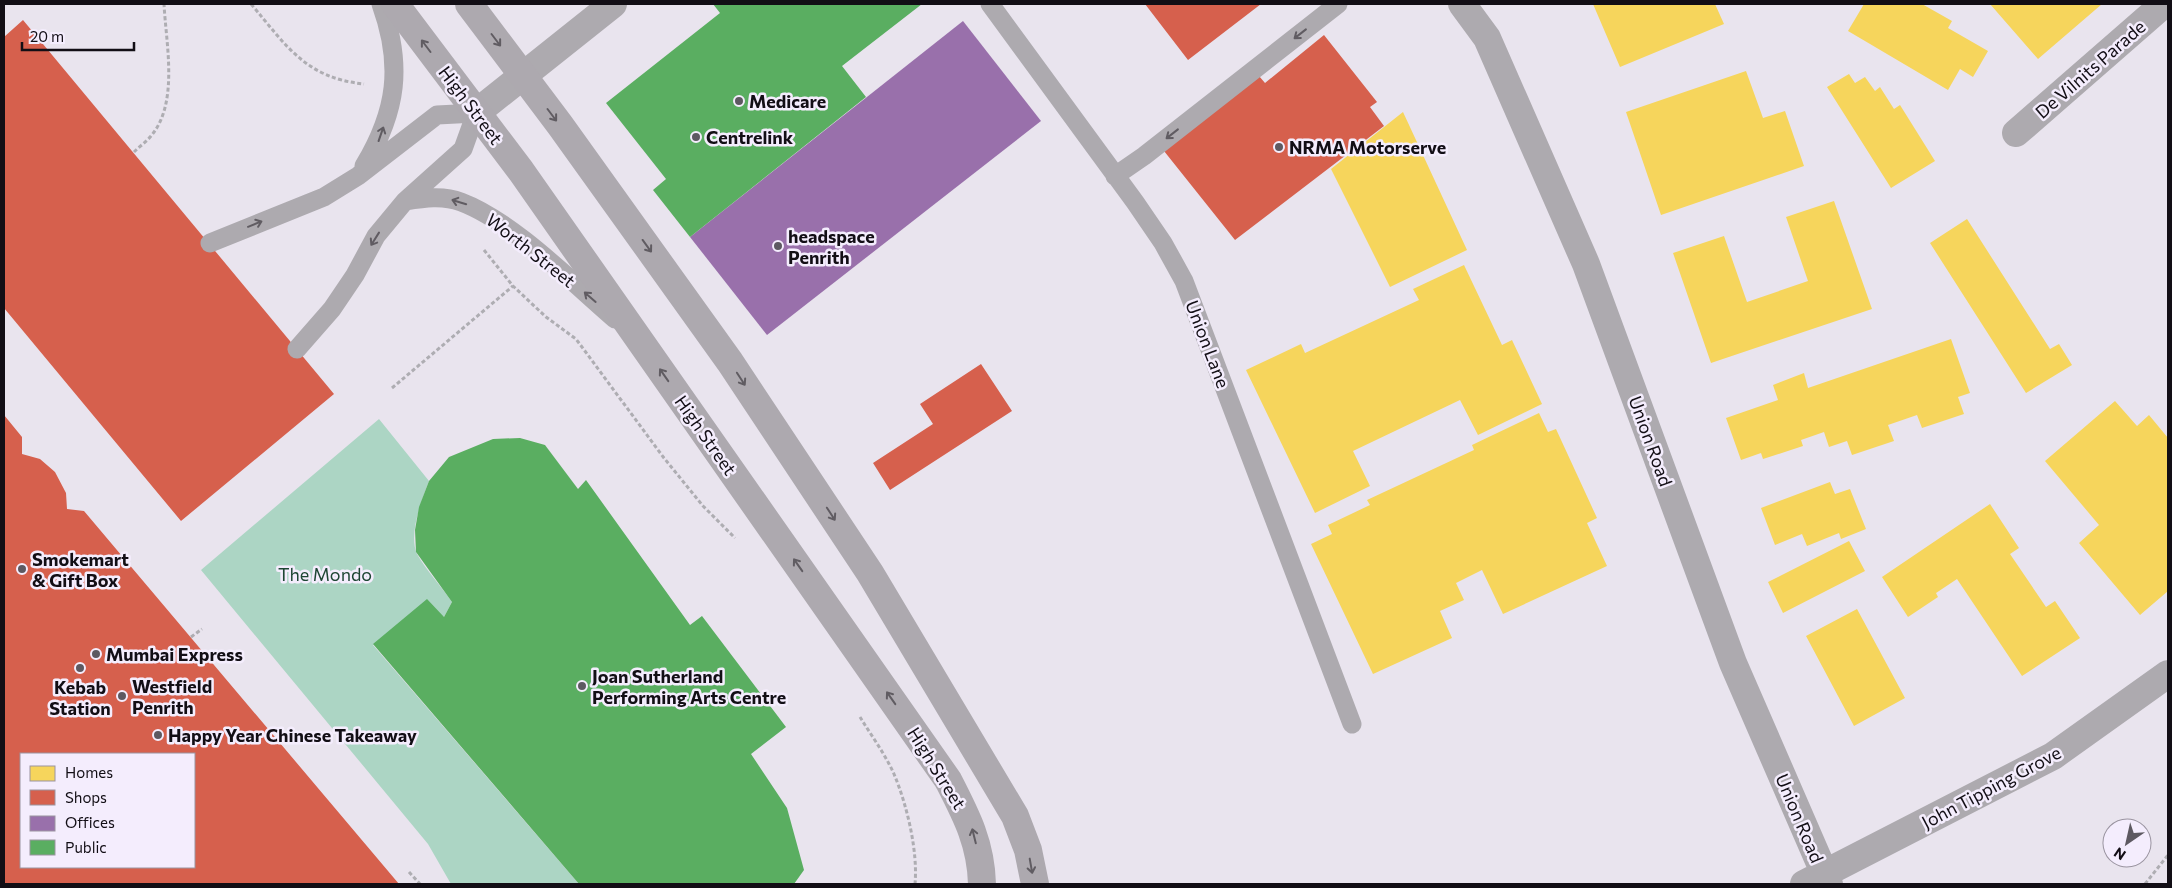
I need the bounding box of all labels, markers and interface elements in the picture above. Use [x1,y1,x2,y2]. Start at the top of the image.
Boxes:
street label: De Vilnits Parade [2030,15,2150,123]
scale bar [22,20,135,52]
text: 20 m [30,27,64,45]
one-way arrow [1294,28,1307,39]
one-way arrow [491,33,501,47]
one-way arrow [421,40,432,53]
street label: High Street [434,61,508,149]
place label: Medicare [749,90,826,112]
marker: Medicare [733,95,745,107]
one-way arrow [547,108,557,122]
one-way arrow [377,126,386,142]
place label: Centrelink [706,126,794,148]
one-way arrow [1166,128,1179,139]
marker: Centrelink [690,131,702,143]
place label: NRMA Motorserve [1289,136,1446,158]
marker: NRMA Motorserve [1273,141,1285,153]
one-way arrow [451,197,467,207]
street label: Worth Street [482,208,580,292]
one-way arrow [247,219,262,229]
place label: headspace Penrith [788,225,875,268]
one-way arrow [370,232,380,246]
one-way arrow [642,239,652,253]
marker: headspace Penrith [772,240,784,252]
one-way arrow [583,291,596,303]
street label: Union Lane [1181,297,1235,391]
one-way arrow [659,368,669,382]
one-way arrow [737,371,747,385]
street label: High Street [670,391,742,479]
street label: Union Road [1624,393,1678,489]
one-way arrow [826,507,836,521]
place label: Smokemart & Gift Box [32,548,129,591]
one-way arrow [793,558,803,572]
marker: Smokemart & Gift Box [16,563,28,575]
park label: The Mondo [278,563,372,585]
place label: Mumbai Express [106,643,243,665]
marker: Mumbai Express [90,648,102,660]
marker: Kebab Station [74,662,86,674]
place label: Joan Sutherland Performing Arts Centre [592,665,786,708]
place label: Westfield Penrith [132,675,212,718]
place label: Kebab Station [49,676,111,719]
marker: Joan Sutherland Performing Arts Centre [576,680,588,692]
marker: Westfield Penrith [116,690,128,702]
one-way arrow [886,691,896,705]
street label: High Street [903,723,971,813]
place label: Happy Year Chinese Takeaway [168,724,417,746]
marker: Happy Year Chinese Takeaway [152,729,164,741]
street label: John Tipping Grove [1918,741,2064,833]
legend [20,753,195,868]
text: Homes [65,763,113,781]
street label: Union Road [1771,770,1829,866]
text: Shops [65,788,107,806]
text: Offices [65,813,115,831]
north arrow [2102,818,2152,868]
one-way arrow [969,829,978,845]
text: Public [65,838,107,856]
text: N [2110,844,2129,864]
one-way arrow [1027,858,1037,874]

